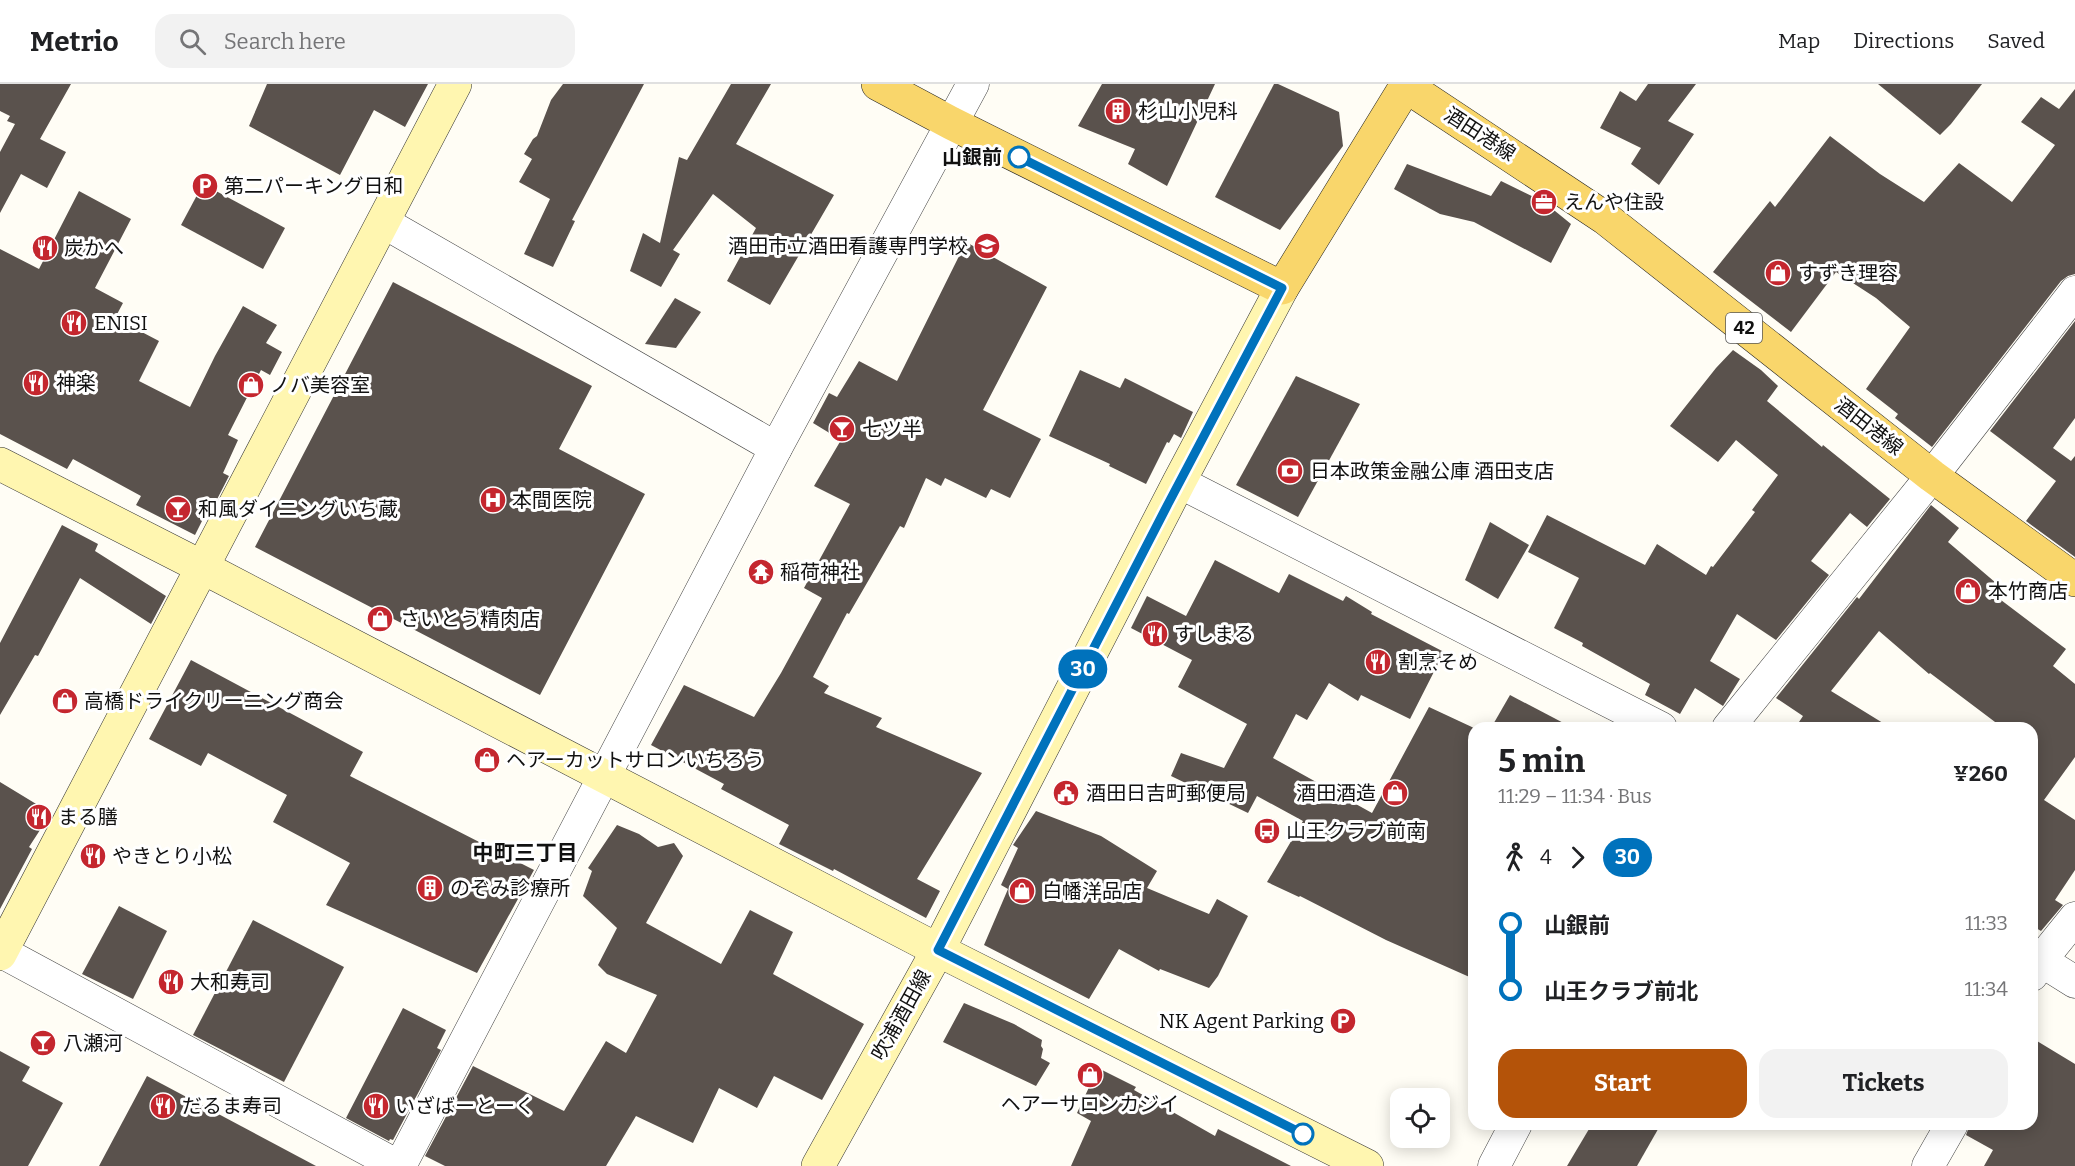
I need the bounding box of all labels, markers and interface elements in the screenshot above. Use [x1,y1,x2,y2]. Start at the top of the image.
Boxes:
search box [155,14,575,68]
text: Metrio [30,25,119,58]
icon: search [176,25,209,58]
text: Search here [224,28,346,55]
text: Map [1778,28,1820,54]
text: Directions [1853,28,1954,54]
text: Saved [1987,28,2045,54]
building icon: 杉山小児科 [1103,96,1133,126]
place label: 杉山小児科 [1138,99,1238,123]
street label: 酒田港線 [1440,102,1520,166]
place label: 山銀前 [942,145,1002,169]
marker: 山銀前 [1008,146,1030,168]
parking icon: 第二パーキング日和 [190,171,220,201]
place label: 第二パーキング日和 [224,174,403,198]
office icon: えんや住設 [1529,187,1559,217]
place label: えんや住設 [1564,190,1664,214]
school or university icon: 酒田市立酒田看護専門学校 [972,231,1002,261]
restaurant icon: 炭かへ [30,233,60,263]
place label: 酒田市立酒田看護専門学校 [728,234,968,258]
place label: 炭かへ [64,236,124,260]
shop icon: すずき理容 [1763,258,1793,288]
place label: すずき理容 [1798,261,1898,285]
restaurant icon: ENISI [59,308,89,338]
place label: ENISI [94,311,148,335]
road number: 42 [1726,313,1762,343]
restaurant icon: 神楽 [21,368,51,398]
shop icon: ノバ美容室 [236,370,266,400]
place label: 神楽 [56,371,96,395]
place label: ノバ美容室 [270,373,370,397]
street label: 酒田港線 [1830,392,1908,460]
bar icon: 七ツ半 [827,414,857,444]
place label: 七ツ半 [862,417,922,441]
bank icon: 日本政策金融公庫 酒田支店 [1275,456,1305,486]
place label: 日本政策金融公庫 酒田支店 [1310,459,1554,483]
hospital icon: 本間医院 [478,485,508,515]
place label: 本間医院 [512,488,592,512]
bar icon: 和風ダイニングいち蔵 [163,494,193,524]
place label: 和風ダイニングいち蔵 [198,497,398,521]
temple icon: 稲荷神社 [746,557,776,587]
place label: 稲荷神社 [780,560,860,584]
shop icon: 本竹商店 [1953,576,1983,606]
place label: 本竹商店 [1988,579,2068,603]
shop icon: さいとう精肉店 [365,604,395,634]
place label: さいとう精肉店 [400,607,540,631]
restaurant icon: すしまる [1140,619,1170,649]
place label: すしまる [1174,622,1254,646]
restaurant icon: 割烹そめ [1363,647,1393,677]
line badge: 30 [1056,650,1110,688]
place label: 割烹そめ [1398,650,1478,674]
text: 30 [1070,656,1096,682]
shop icon: 高橋ドライクリーニング商会 [50,686,80,716]
place label: 高橋ドライクリーニング商会 [84,689,344,713]
text: 5 min [1498,741,1585,781]
shop icon: ヘアーカットサロンいちろう [472,745,502,775]
place label: ヘアーカットサロンいちろう [506,748,765,772]
text: ¥260 [1953,760,2008,787]
public building icon: 酒田日吉町郵便局 [1051,778,1081,808]
shop icon: 酒田酒造 [1380,778,1410,808]
place label: 酒田日吉町郵便局 [1086,781,1246,805]
place label: 酒田酒造 [1296,781,1376,805]
text: 11:29 – 11:34 · Bus [1498,784,1652,808]
restaurant icon: まる膳 [24,802,54,832]
place label: まる膳 [58,805,118,829]
bus stop icon: 山王クラブ前南 [1252,816,1282,846]
place label: 山王クラブ前南 [1286,819,1426,843]
district label: 中町三丁目 [473,840,578,866]
restaurant icon: やきとり小松 [78,841,108,871]
icon: walk [1498,841,1531,874]
icon: forward [1561,841,1594,874]
place label: やきとり小松 [112,844,232,868]
text: 30 [1615,844,1640,870]
text: 4 [1540,845,1552,869]
building icon: のぞみ診療所 [415,873,445,903]
place label: のぞみ診療所 [450,876,570,900]
shop icon: 白幡洋品店 [1007,876,1037,906]
place label: 白幡洋品店 [1042,879,1142,903]
text: 11:33 [1965,911,2008,935]
text: 山銀前 [1544,912,1610,939]
street label: 吹浦酒田線 [866,965,936,1065]
restaurant icon: 大和寿司 [156,967,186,997]
place label: 大和寿司 [190,970,270,994]
text: 11:34 [1964,977,2008,1001]
text: 山王クラブ前北 [1544,978,1698,1005]
parking icon: NK Agent Parking [1328,1006,1358,1036]
place label: NK Agent Parking [1159,1009,1324,1033]
bar icon: 八瀬河 [28,1028,58,1058]
place label: 八瀬河 [63,1031,123,1055]
button: Start [1498,1049,1747,1118]
button: Tickets [1759,1049,2008,1118]
shop icon: ヘアーサロンカジイ [1075,1060,1105,1090]
map controls [1390,1088,1450,1148]
button: locate [1390,1088,1450,1148]
restaurant icon: だるま寿司 [148,1091,178,1121]
restaurant icon: いざばーとーく [361,1091,391,1121]
place label: ヘアーサロンカジイ [1001,1092,1179,1116]
place label: だるま寿司 [182,1094,282,1118]
place label: いざばーとーく [395,1094,535,1118]
unlabelled marker [1292,1123,1314,1145]

